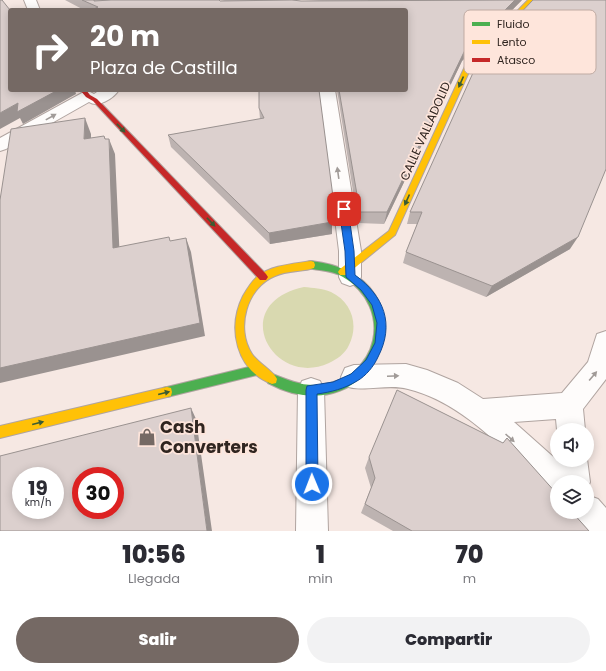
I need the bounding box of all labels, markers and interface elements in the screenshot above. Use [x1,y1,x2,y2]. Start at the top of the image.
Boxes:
legend [464,10,596,74]
text: Fluido [497,16,529,32]
text: 20 m [90,17,160,56]
icon: right [24,24,76,76]
text: Lento [497,34,527,50]
text: Atasco [497,52,535,68]
text: Plaza de Castilla [90,55,238,80]
one-way arrow [458,76,464,87]
street label: CALLE VALLADOLID [396,79,454,183]
one-way arrow [45,113,57,120]
one-way arrow [117,123,126,133]
one-way arrow [335,167,341,179]
pin [327,192,361,226]
one-way arrow [404,195,410,206]
icon: arrive [333,198,355,220]
one-way arrow [206,217,216,227]
one-way arrow [588,371,597,382]
one-way arrow [387,373,399,380]
one-way arrow [158,389,170,395]
place label: Cash Converters [160,415,258,459]
one-way arrow [32,420,44,426]
map controls [550,423,594,519]
button: sound [550,423,594,467]
shop icon: Cash Converters [137,427,157,447]
one-way arrow [505,433,515,443]
position arrow [291,463,333,505]
speed limit sign: 30 [72,467,124,519]
text: 19 [28,474,48,502]
button: layers [550,475,594,519]
text: km/h [25,495,51,510]
text: 10:56 [122,538,186,571]
text: 1 [316,538,325,571]
text: 70 [455,538,484,571]
text: Llegada [128,569,180,588]
text: min [308,569,333,588]
text: m [463,569,476,588]
button: Salir [16,617,299,663]
button: Compartir [307,617,590,663]

